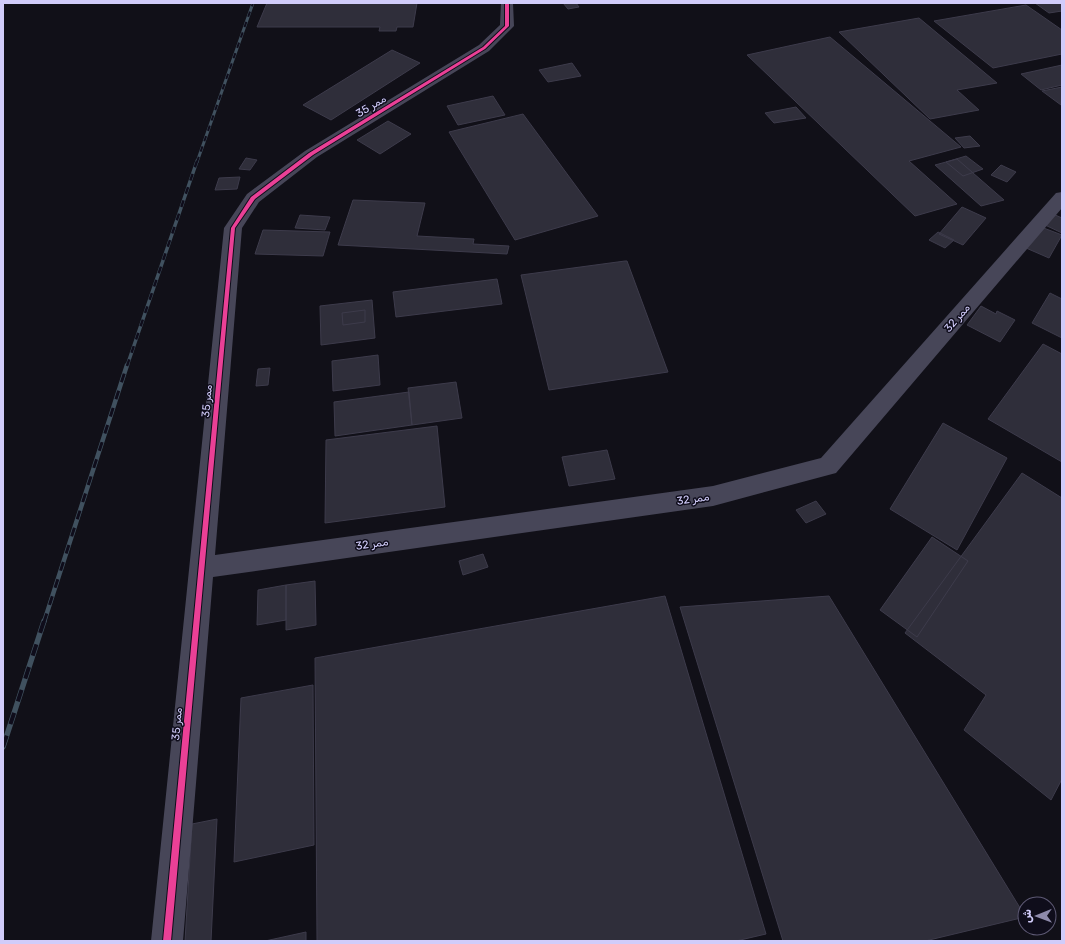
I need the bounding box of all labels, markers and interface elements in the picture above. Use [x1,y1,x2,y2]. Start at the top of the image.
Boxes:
street label: ممر 35 [354,92,388,120]
street label: ممر 32 [941,301,973,335]
street label: ممر 35 [199,384,215,418]
street label: ممر 32 [676,490,710,508]
street label: ممر 32 [355,535,389,553]
street label: ممر 35 [169,707,185,741]
north arrow [1017,896,1057,936]
text: ش [1021,909,1034,923]

